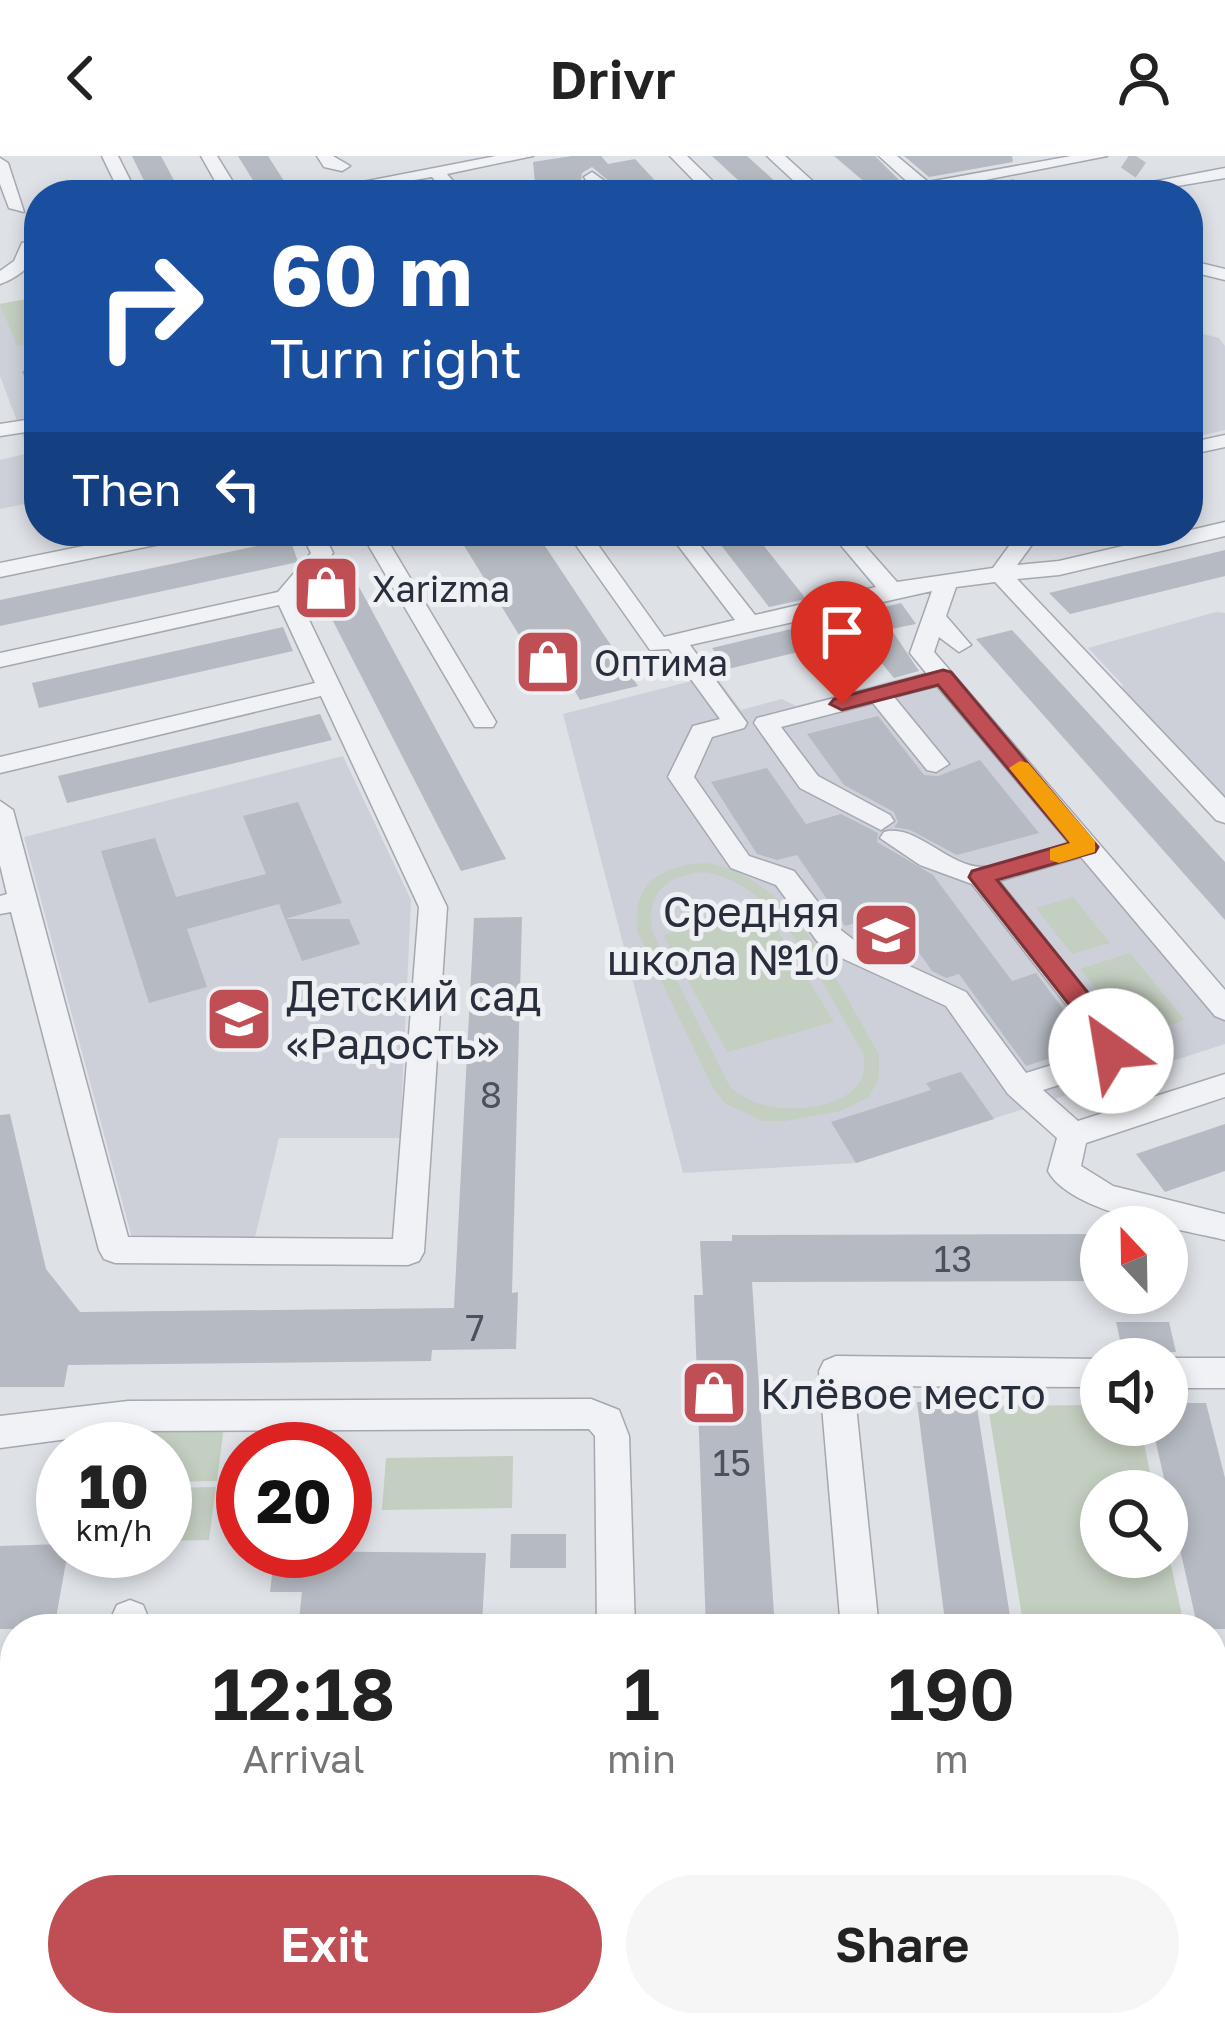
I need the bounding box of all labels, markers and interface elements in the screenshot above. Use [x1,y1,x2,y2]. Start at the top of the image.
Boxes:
icon: back [48,45,114,111]
icon: person [1111,45,1177,111]
text: Drivr [549,46,676,111]
text: 60 m [270,224,472,324]
icon: right [72,228,228,384]
text: Turn right [270,325,522,390]
icon: left [205,456,271,522]
text: Then [72,462,181,516]
shop icon: Xarizma [291,553,361,623]
place label: Xarizma [372,567,510,610]
pin [791,581,893,704]
icon: arrive [809,599,875,665]
shop icon: Оптима [513,627,583,697]
place label: Оптима [594,641,728,684]
place label: Средняя школа №10 [607,886,840,984]
school or university icon: Средняя школа №10 [851,900,921,970]
place label: Детский сад «Радость» [286,970,541,1068]
school or university icon: Детский сад «Радость» [204,984,274,1054]
position arrow [1048,988,1174,1114]
house number: 8 [480,1073,502,1116]
north arrow [1080,1206,1188,1314]
map controls [1080,1206,1188,1578]
house number: 13 [934,1237,972,1280]
house number: 7 [465,1306,485,1349]
button: sound [1080,1338,1188,1446]
shop icon: Клёвое место [679,1358,749,1428]
place label: Клёвое место [760,1368,1046,1418]
speed limit sign: 20 [216,1422,372,1578]
house number: 15 [713,1441,751,1484]
text: 10 [79,1449,149,1521]
button: search [1080,1470,1188,1578]
text: km/h [76,1512,152,1548]
text: 12:18 [212,1649,395,1736]
text: 1 [623,1649,660,1736]
text: 190 [888,1649,1015,1736]
text: Arrival [242,1735,365,1782]
text: min [607,1735,676,1782]
text: m [934,1735,969,1782]
button: Exit [48,1875,602,2013]
button: Share [626,1875,1179,2013]

